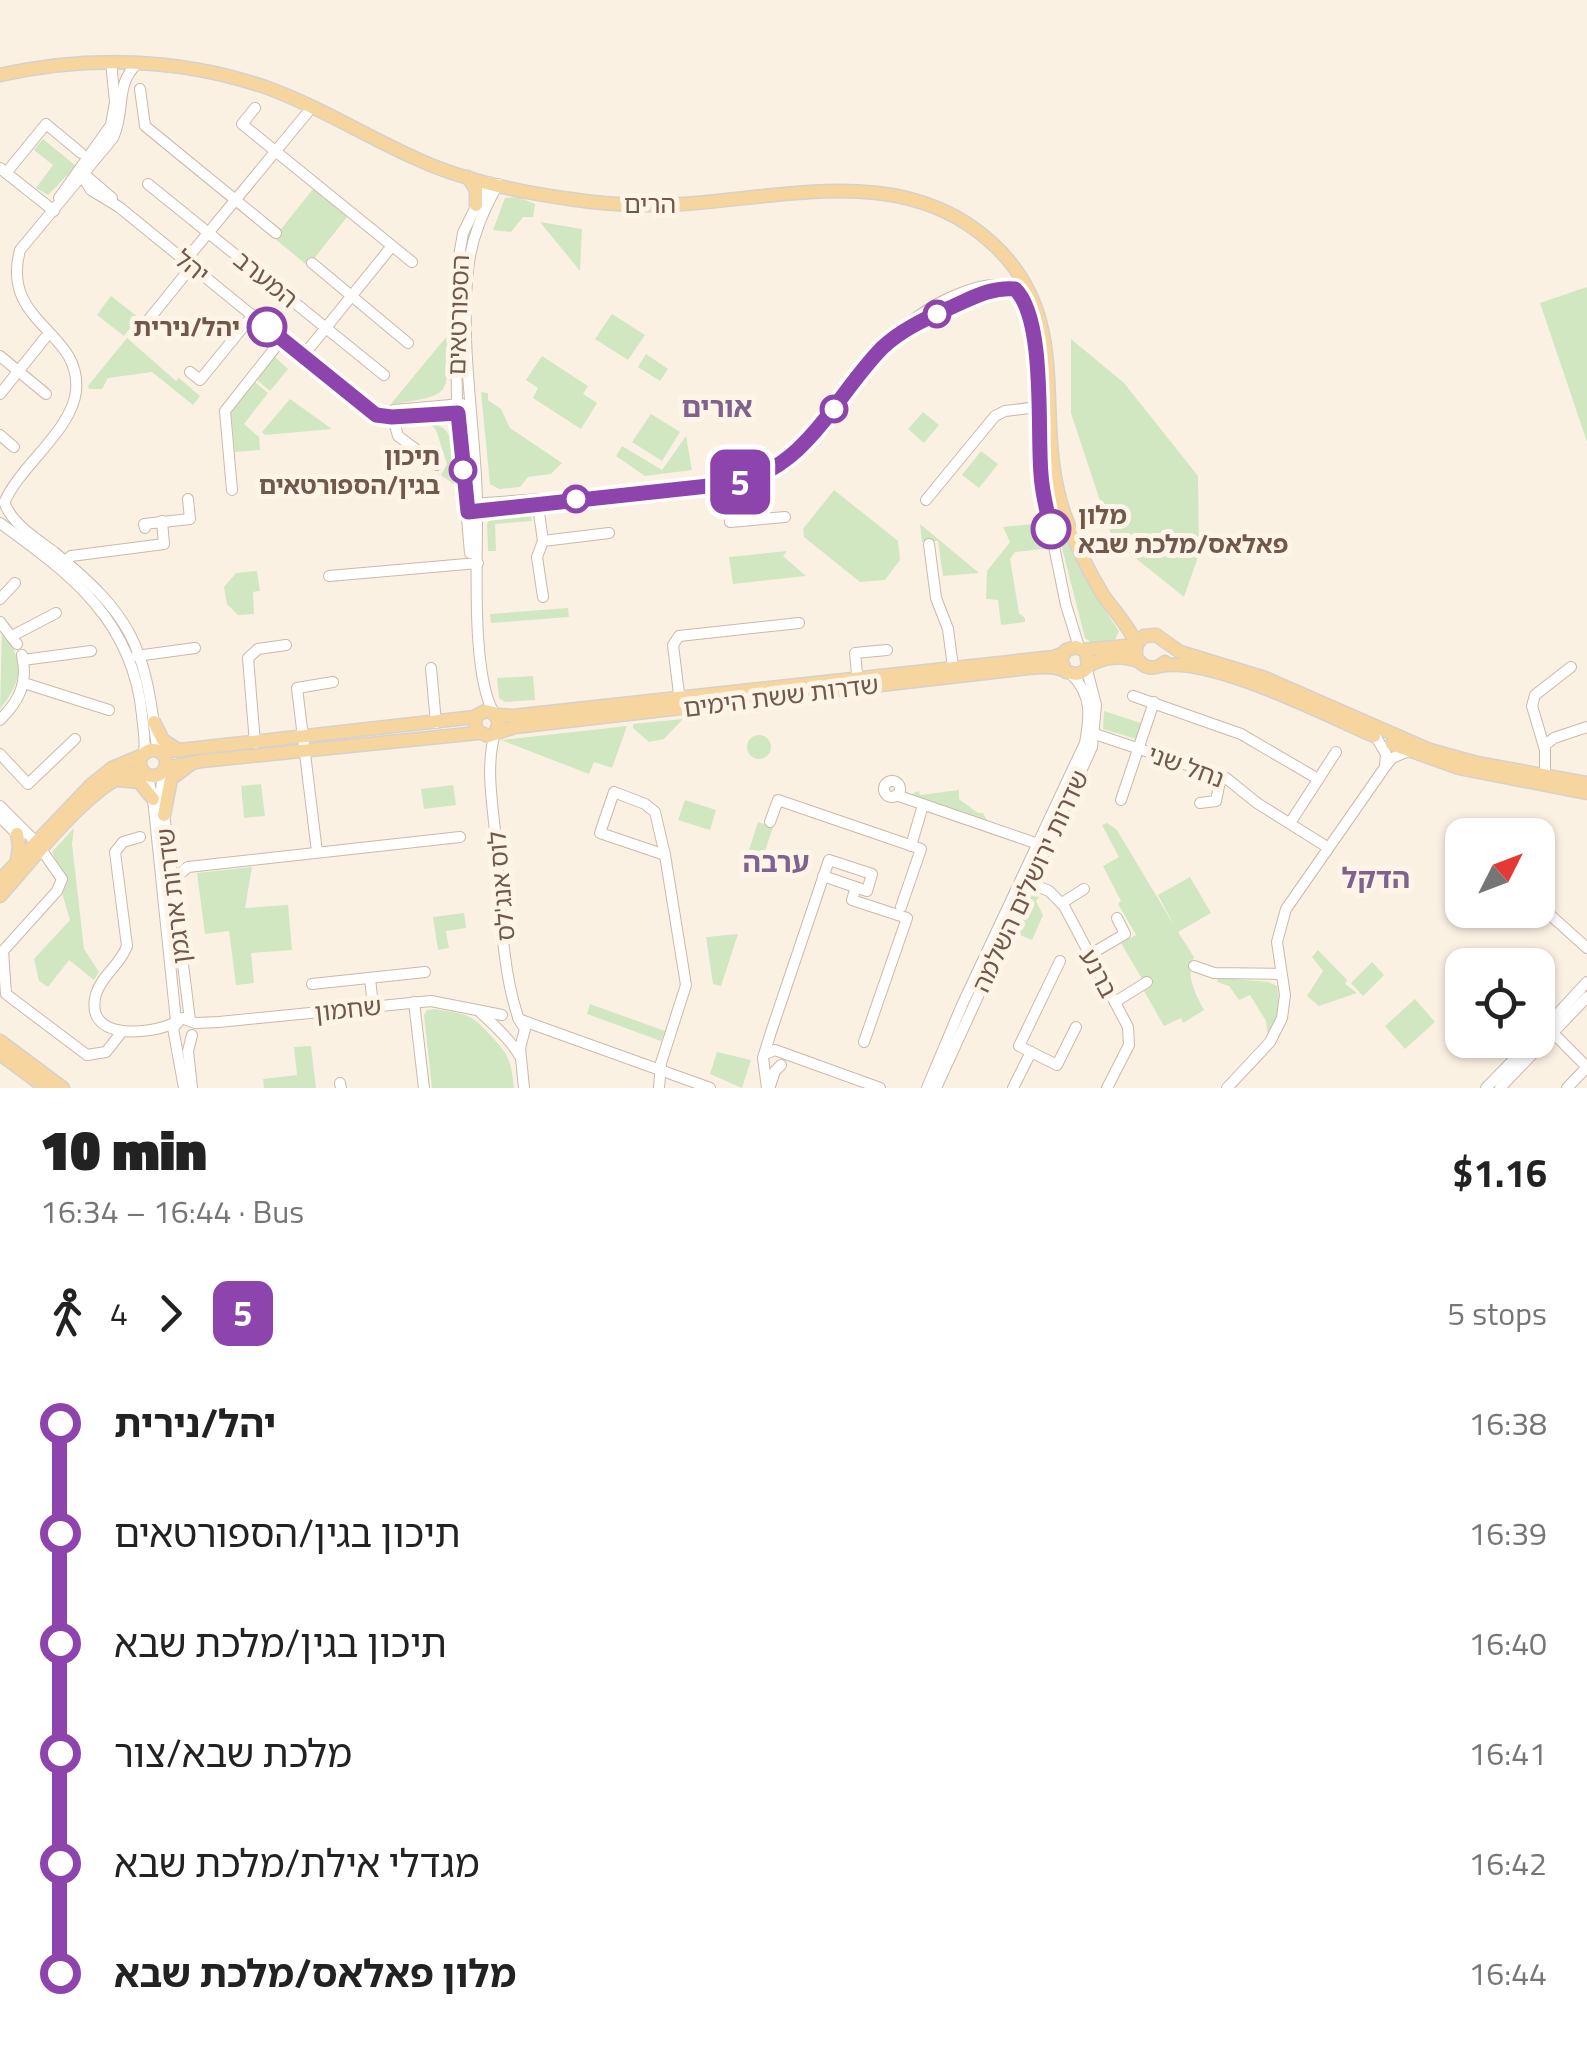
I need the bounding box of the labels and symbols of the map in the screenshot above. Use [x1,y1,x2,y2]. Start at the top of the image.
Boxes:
street label: הרים [624,185,676,223]
street label: יהל [166,240,218,292]
street label: המערב [226,241,306,317]
street label: הספורטאים [437,254,479,376]
unlabelled marker [924,301,950,327]
place label: יהל/נירית [133,308,240,346]
marker: יהל/נירית [248,308,286,346]
district label: אורים [681,385,753,428]
unlabelled marker [821,396,847,422]
place label: תיכון בגין/הספורטאים [259,437,440,504]
line badge: 5 [708,450,772,514]
marker: תיכון בגין/הספורטאים [450,457,476,483]
unlabelled marker [563,486,589,512]
place label: מלון פאלאס/מלכת שבא [1078,496,1288,563]
marker: מלון פאלאס/מלכת שבא [1032,510,1070,548]
street label: שדרות ששת הימים [681,665,881,727]
street label: נחל שני [1142,735,1230,797]
street label: שדרות ירושלים השלמה [962,764,1098,998]
north arrow [1445,818,1555,928]
street label: שדרות ארגמן [146,826,200,966]
street label: לוס אנג'לס [477,829,525,943]
district label: ערבה [743,840,809,883]
district label: הדקל [1342,856,1410,899]
street label: ברנע [1070,942,1128,1004]
street label: שחמון [313,987,383,1031]

